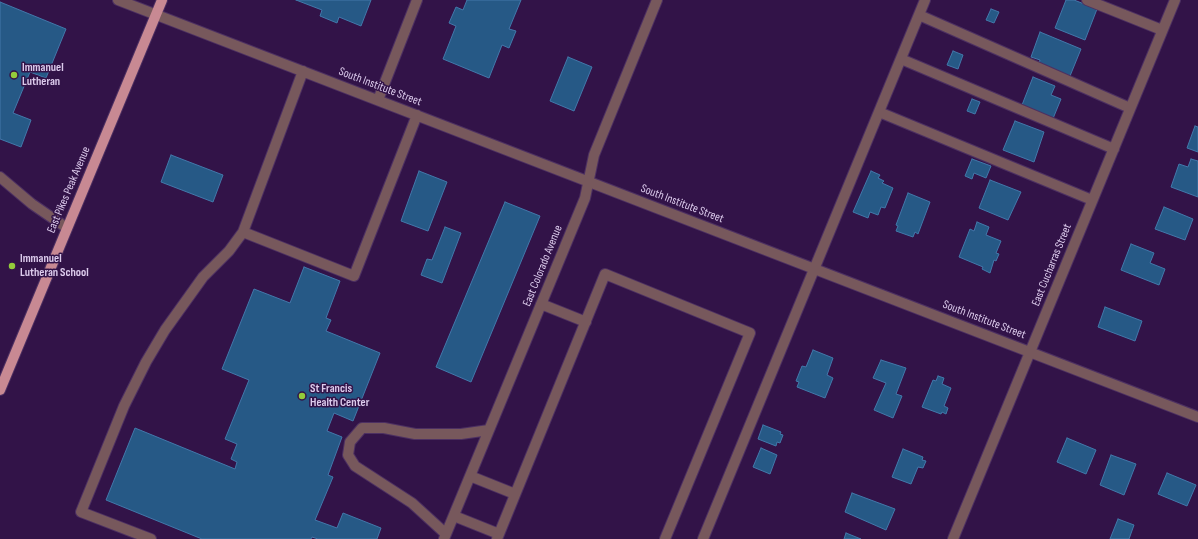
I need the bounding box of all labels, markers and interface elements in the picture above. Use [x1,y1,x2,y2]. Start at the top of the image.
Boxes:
place label: Immanuel Lutheran [22,61,64,89]
street label: South Institute Street [336,65,424,109]
marker: Immanuel Lutheran [9,70,19,80]
street label: East Pikes Peak Avenue [44,145,94,235]
street label: South Institute Street [638,182,726,226]
street label: East Cucharras Street [1029,222,1075,308]
street label: East Colorado Avenue [520,223,566,309]
place label: Immanuel Lutheran School [20,252,89,280]
marker: Immanuel Lutheran School [7,261,17,271]
street label: South Institute Street [940,298,1028,342]
place label: St Francis Health Center [310,382,369,410]
marker: St Francis Health Center [297,391,307,401]

